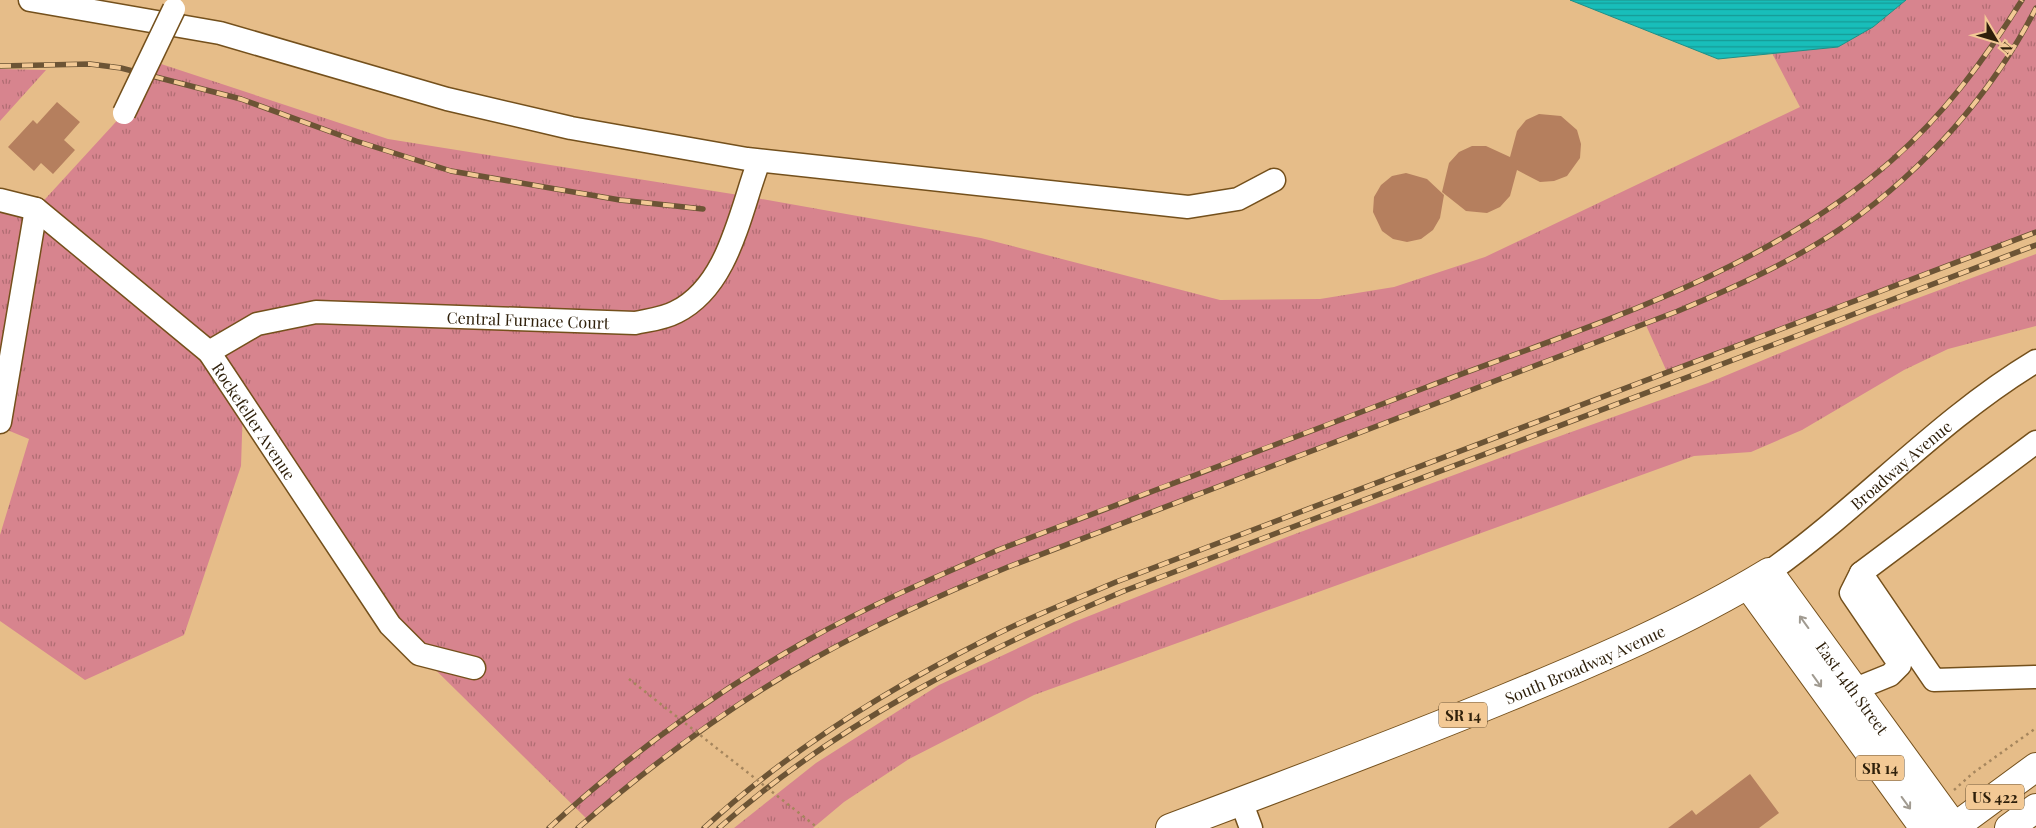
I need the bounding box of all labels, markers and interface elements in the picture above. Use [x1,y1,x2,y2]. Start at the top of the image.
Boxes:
north arrow [1971,15,2021,65]
text: N [1996,38,2017,58]
street label: Central Furnace Court [446,306,610,333]
street label: Rockefeller Avenue [208,358,301,484]
street label: Broadway Avenue [1846,415,1955,514]
one-way arrow [1799,616,1809,630]
street label: South Broadway Avenue [1501,619,1668,708]
street label: East 14th Street [1812,637,1894,739]
one-way arrow [1812,674,1822,688]
road number: SR 14 [1439,702,1487,728]
road number: SR 14 [1856,756,1904,780]
road number: US 422 [1966,784,2024,810]
one-way arrow [1901,796,1912,809]

